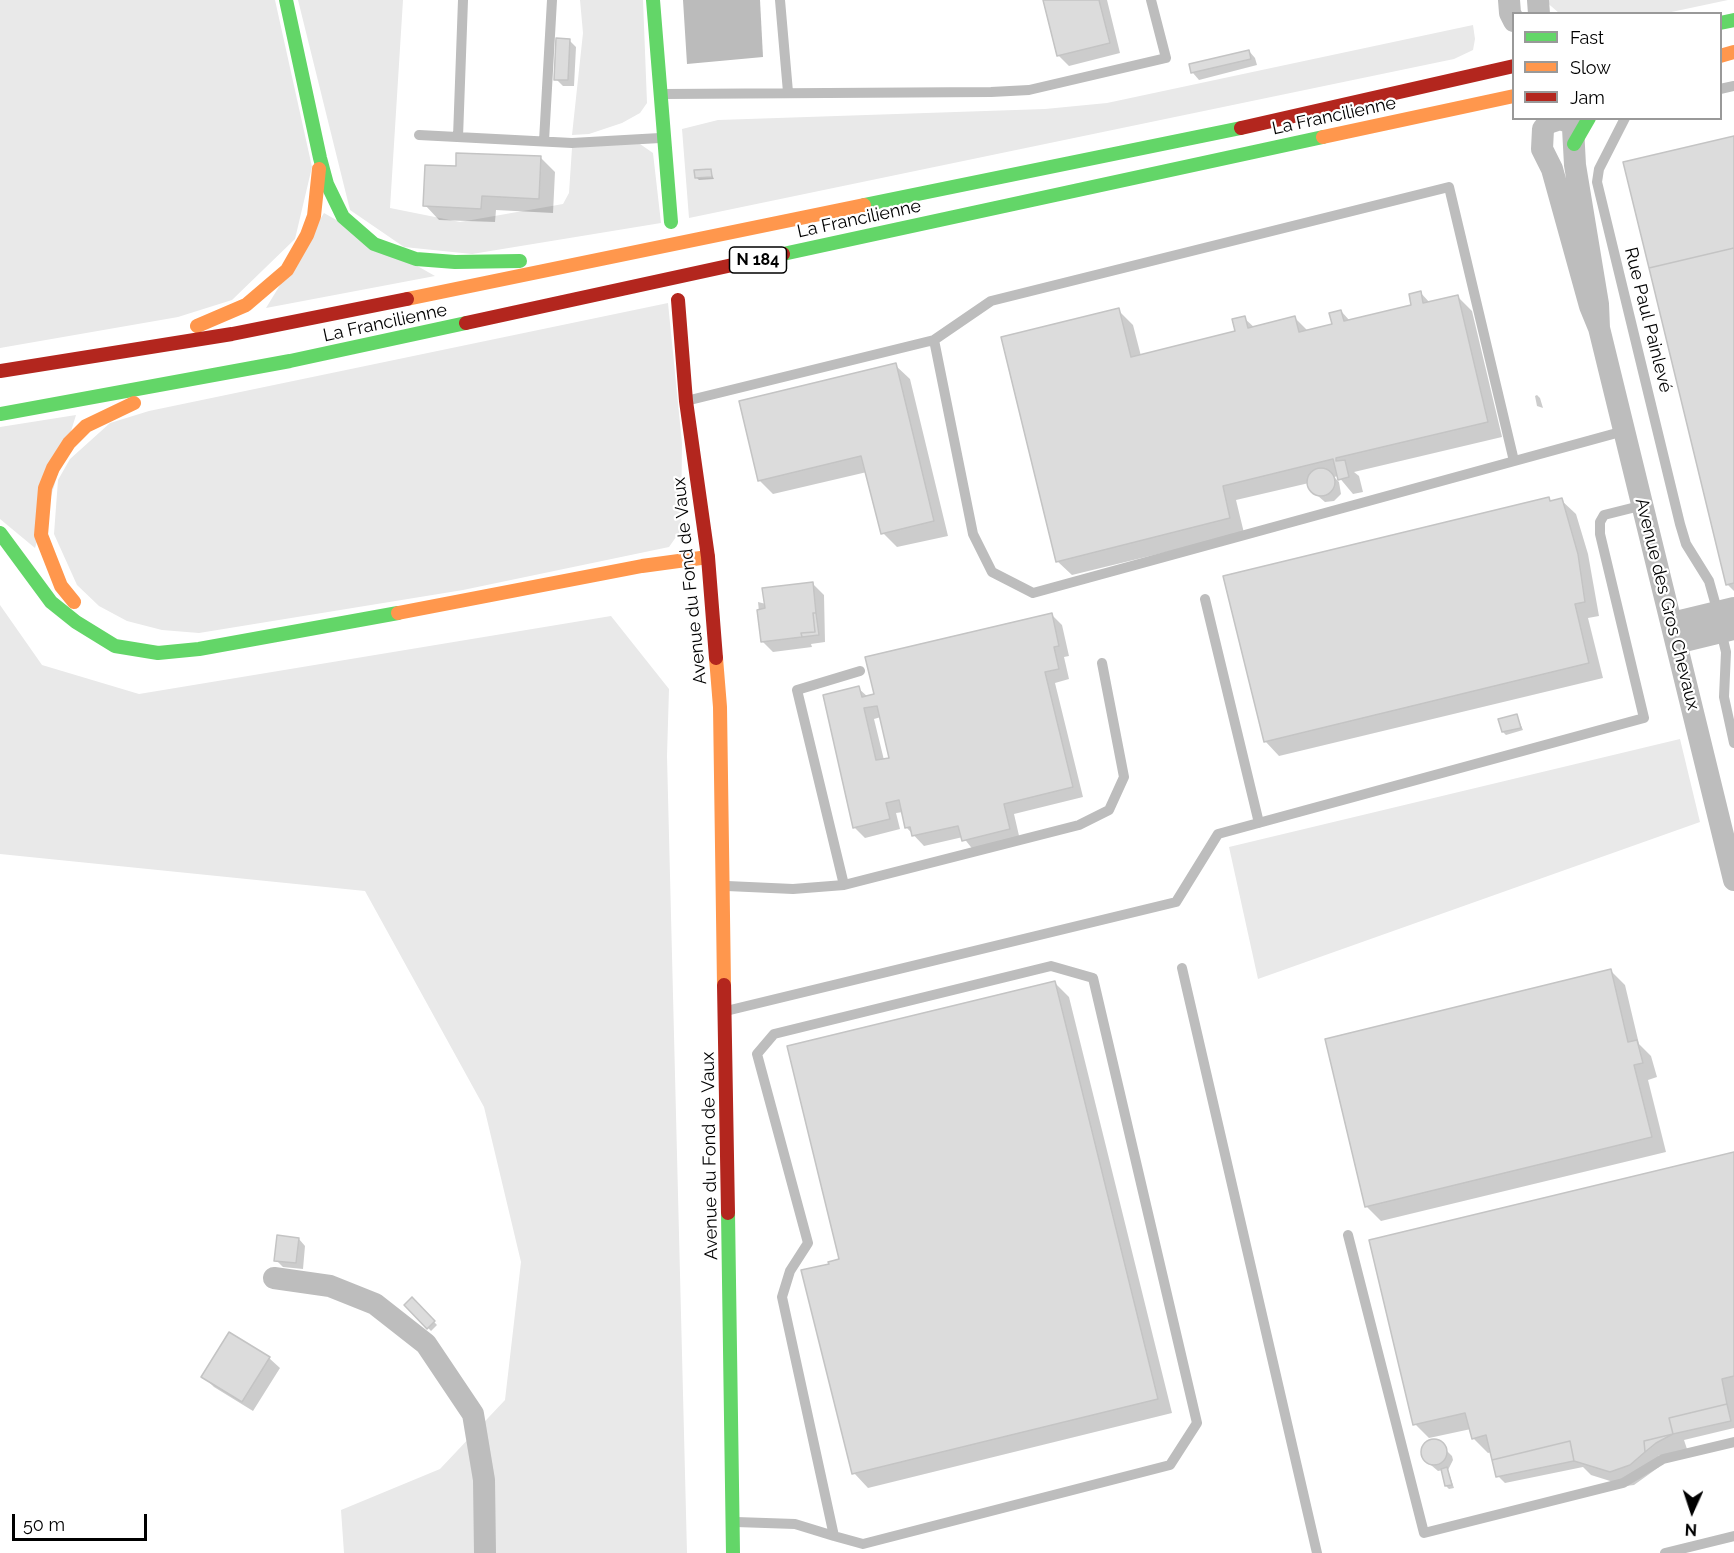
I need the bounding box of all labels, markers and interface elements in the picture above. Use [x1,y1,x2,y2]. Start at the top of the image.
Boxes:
legend [1512,12,1722,120]
text: Fast [1570,27,1604,48]
text: Slow [1570,57,1611,78]
text: Jam [1570,87,1605,108]
street label: La Francilienne [1270,92,1398,140]
street label: La Francilienne [795,195,923,243]
street label: Rue Paul Painlevé [1620,245,1676,395]
road number: N 184 [730,247,786,273]
street label: La Francilienne [321,299,449,347]
street label: Avenue du Fond de Vaux [668,476,712,686]
street label: Avenue des Gros Chevaux [1630,496,1704,712]
street label: Avenue du Fond de Vaux [697,1052,723,1260]
north arrow [1662,1481,1722,1541]
scale bar [15,1502,150,1540]
text: 50 m [23,1514,65,1535]
text: N [1684,1520,1698,1539]

